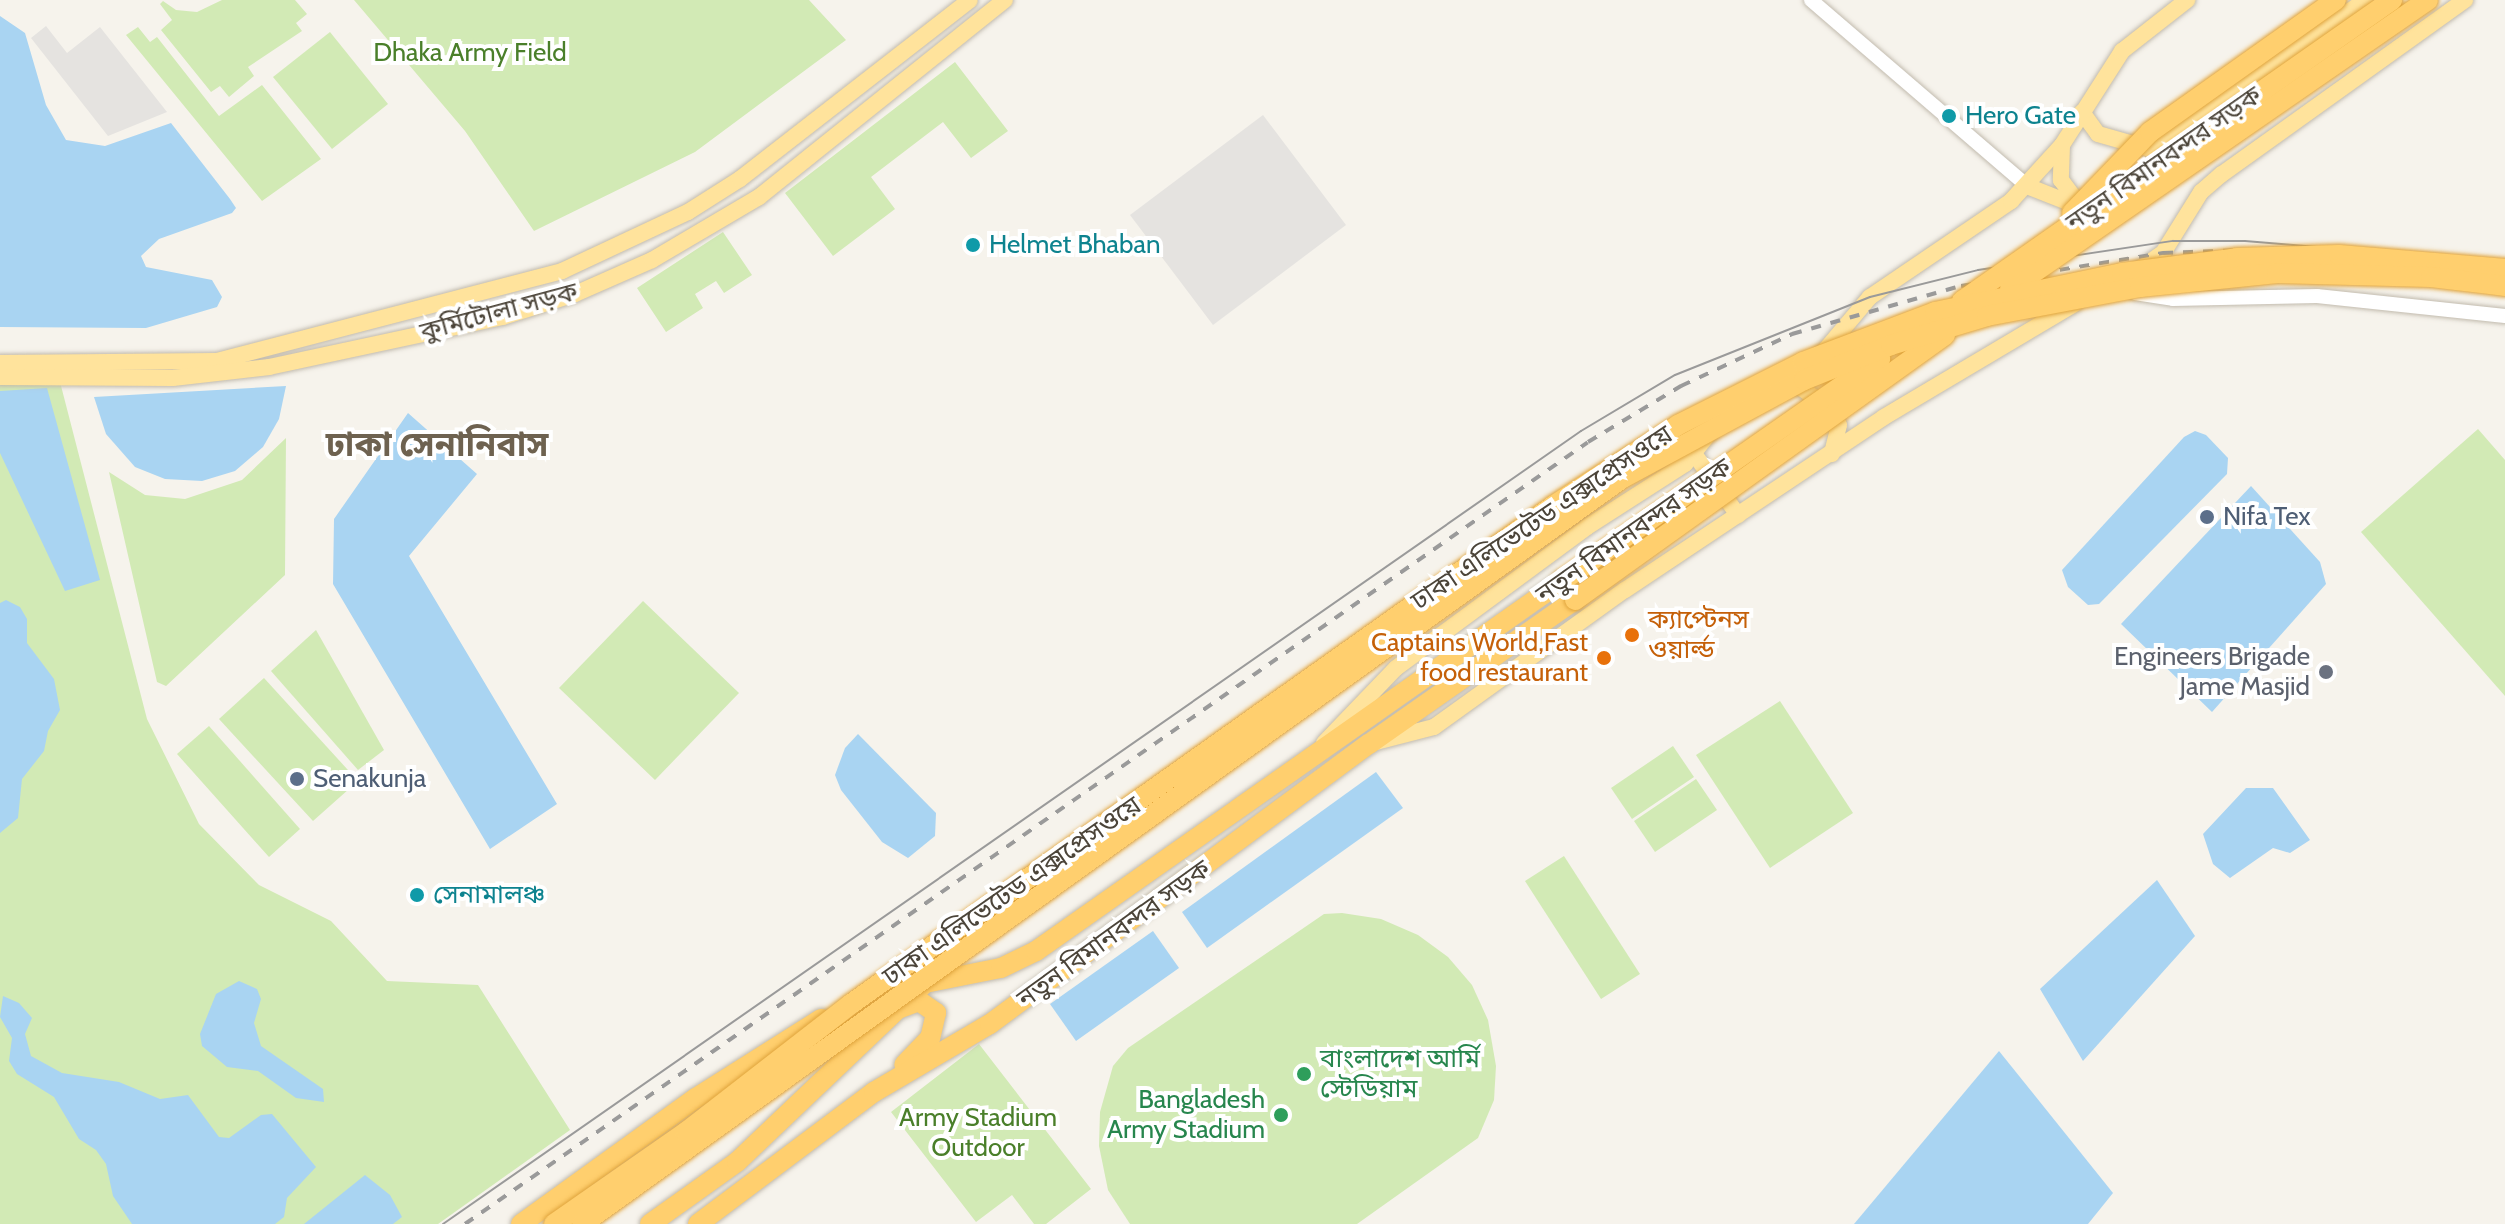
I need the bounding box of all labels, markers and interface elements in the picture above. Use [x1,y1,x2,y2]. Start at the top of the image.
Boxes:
park label: Dhaka Army Field [373,37,567,69]
street label: নতুন বিমানবন্দর সড়ক [2060,80,2268,238]
place label: Hero Gate [1965,100,2076,132]
marker: Hero Gate [1940,107,1958,125]
place label: Helmet Bhaban [989,229,1161,261]
marker: Helmet Bhaban [964,236,982,254]
street label: কুর্মিটোলা সড়ক [417,276,581,348]
street label: ঢাকা এলিভেটেড এক্সপ্রেসওয়ে [1406,419,1678,617]
district label: ঢাকা সেনানিবাস [326,425,548,465]
street label: নতুন বিমানবন্দর সড়ক [1530,452,1738,610]
place label: Nifa Tex [2223,501,2311,533]
marker: Nifa Tex [2198,508,2216,526]
place label: ক্যাপ্টেনস ওয়ার্ল্ড [1648,604,1749,666]
marker: ক্যাপ্টেনস ওয়ার্ল্ড [1623,626,1641,644]
place label: Captains World,Fast food restaurant [1371,627,1588,688]
place label: Engineers Brigade Jame Masjid [2114,641,2310,702]
marker: Captains World,Fast food restaurant [1595,649,1613,667]
marker: Engineers Brigade Jame Masjid [2317,663,2335,681]
place label: Senakunja [313,763,426,795]
marker: Senakunja [288,770,306,788]
street label: ঢাকা এলিভেটেড এক্সপ্রেসওয়ে [877,790,1147,992]
street label: নতুন বিমানবন্দর সড়ক [1011,853,1217,1015]
place label: সেনামালঞ্চ [433,879,545,911]
marker: সেনামালঞ্চ [408,886,426,904]
place label: বাংলাদেশ আর্মি স্টেডিয়াম [1320,1043,1480,1104]
marker: বাংলাদেশ আর্মি স্টেডিয়াম [1295,1065,1313,1083]
place label: Bangladesh Army Stadium [1107,1084,1265,1146]
park label: Army Stadium Outdoor [899,1102,1057,1164]
marker: Bangladesh Army Stadium [1272,1106,1290,1124]

